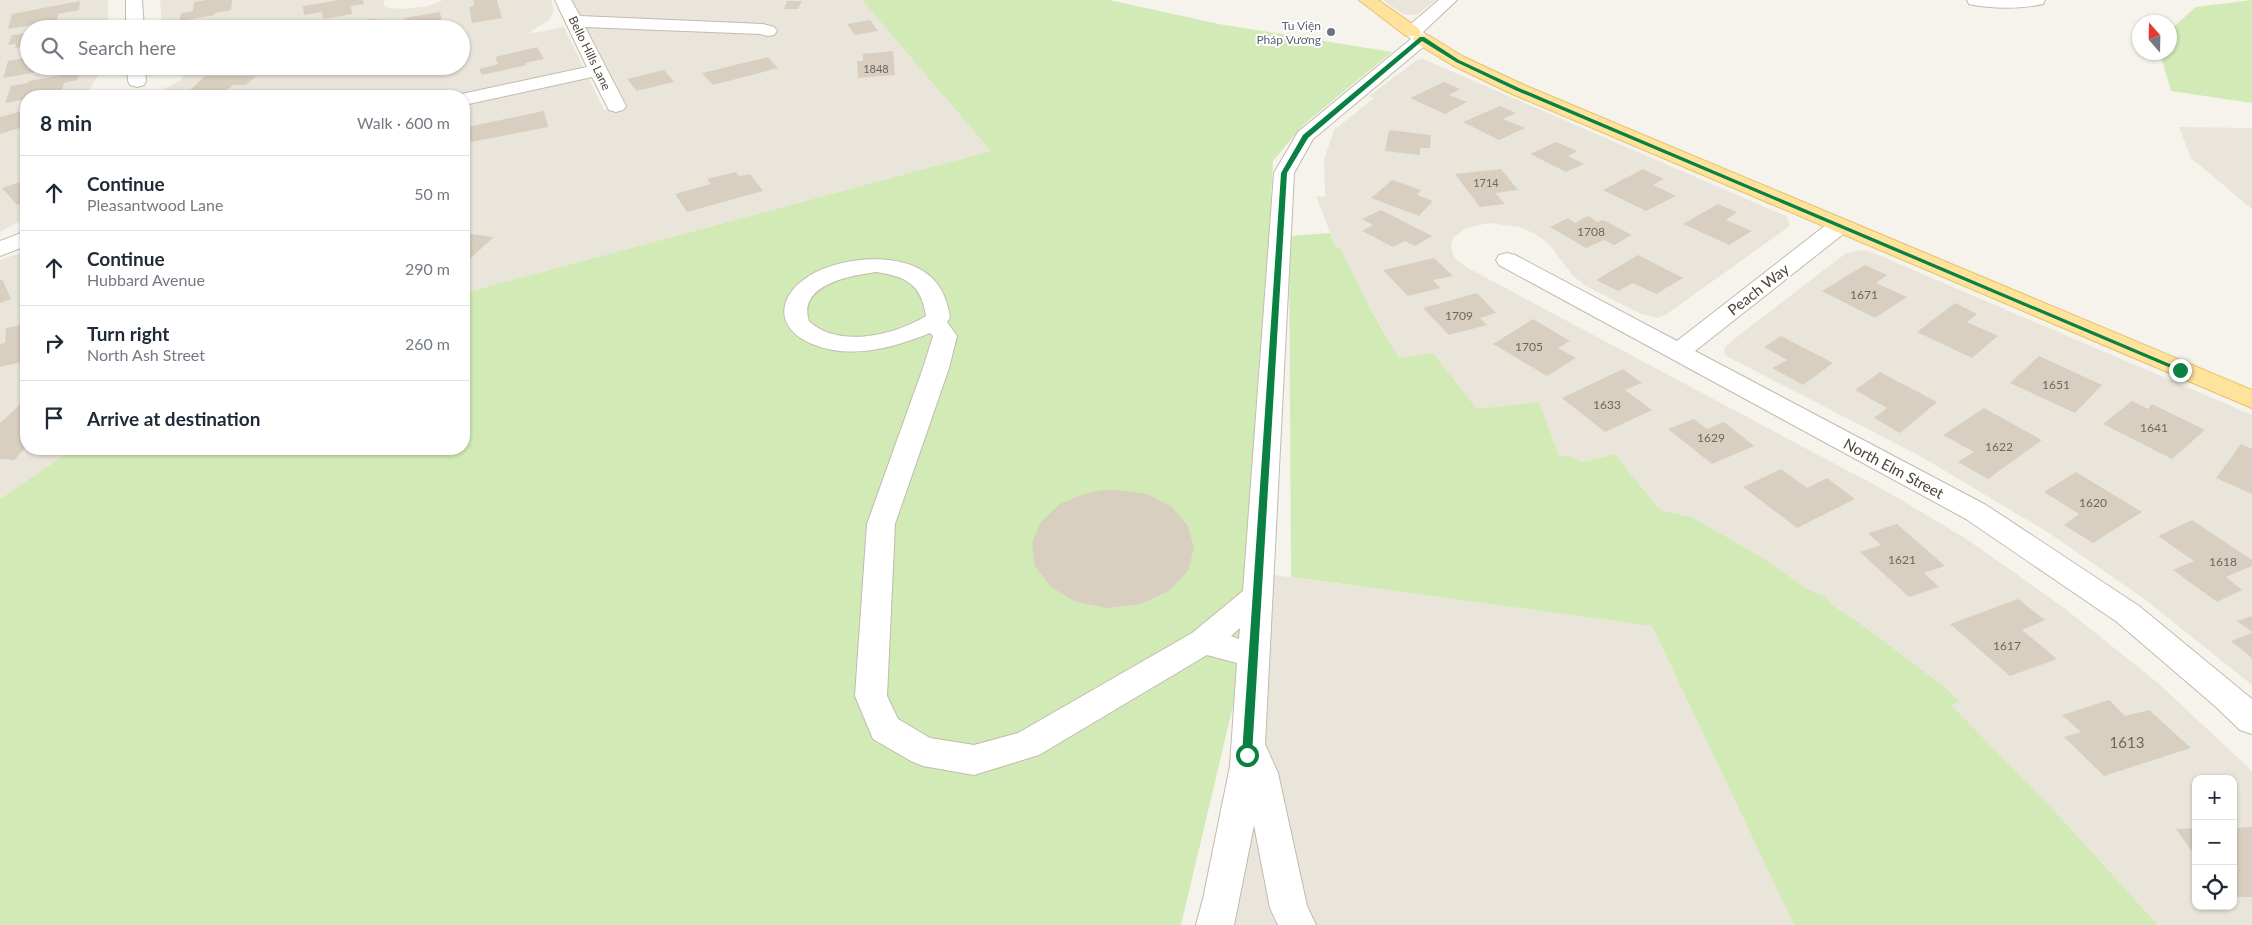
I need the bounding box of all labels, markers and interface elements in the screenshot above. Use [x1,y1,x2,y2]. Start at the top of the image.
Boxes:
street label: Bello Hills Lane [566,13,614,93]
north arrow [2132,15,2177,60]
place label: Tu Viện Pháp Vương [1256,18,1321,47]
search box [20,20,470,75]
marker: Tu Viện Pháp Vương [1325,26,1337,38]
icon: search [38,34,66,62]
text: Search here [78,36,176,59]
house number: 1848 [863,62,889,75]
text: 8 min [40,110,92,135]
text: Walk · 600 m [357,113,450,132]
text: Continue [87,172,165,195]
house number: 1714 [1473,176,1499,189]
icon: ahead [40,179,68,207]
text: 50 m [414,184,450,203]
text: Pleasantwood Lane [87,195,223,214]
house number: 1708 [1577,224,1605,239]
text: Continue [87,247,165,270]
icon: ahead [40,254,68,282]
text: 290 m [405,259,450,278]
street label: Peach Way [1724,259,1792,319]
text: Hubbard Avenue [87,270,205,289]
house number: 1671 [1850,287,1878,302]
house number: 1709 [1445,308,1473,323]
text: Turn right [87,322,169,345]
icon: right [40,329,68,357]
text: 260 m [405,334,450,353]
house number: 1705 [1515,339,1543,354]
text: North Ash Street [87,345,205,364]
route end [2169,359,2192,382]
house number: 1651 [2042,377,2070,392]
house number: 1633 [1593,397,1621,412]
icon: arrive [40,404,68,432]
text: Arrive at destination [87,407,260,430]
house number: 1641 [2140,420,2168,435]
house number: 1629 [1697,430,1725,445]
street label: North Elm Street [1841,434,1948,502]
house number: 1622 [1985,439,2013,454]
house number: 1620 [2079,495,2107,510]
house number: 1621 [1888,552,1916,567]
house number: 1618 [2209,554,2237,569]
house number: 1617 [1993,638,2021,653]
house number: 1613 [2110,733,2144,751]
route start [1236,744,1259,767]
map controls [2192,775,2237,910]
button: + [2192,775,2237,820]
button: − [2192,820,2237,865]
button: locate [2192,865,2237,910]

